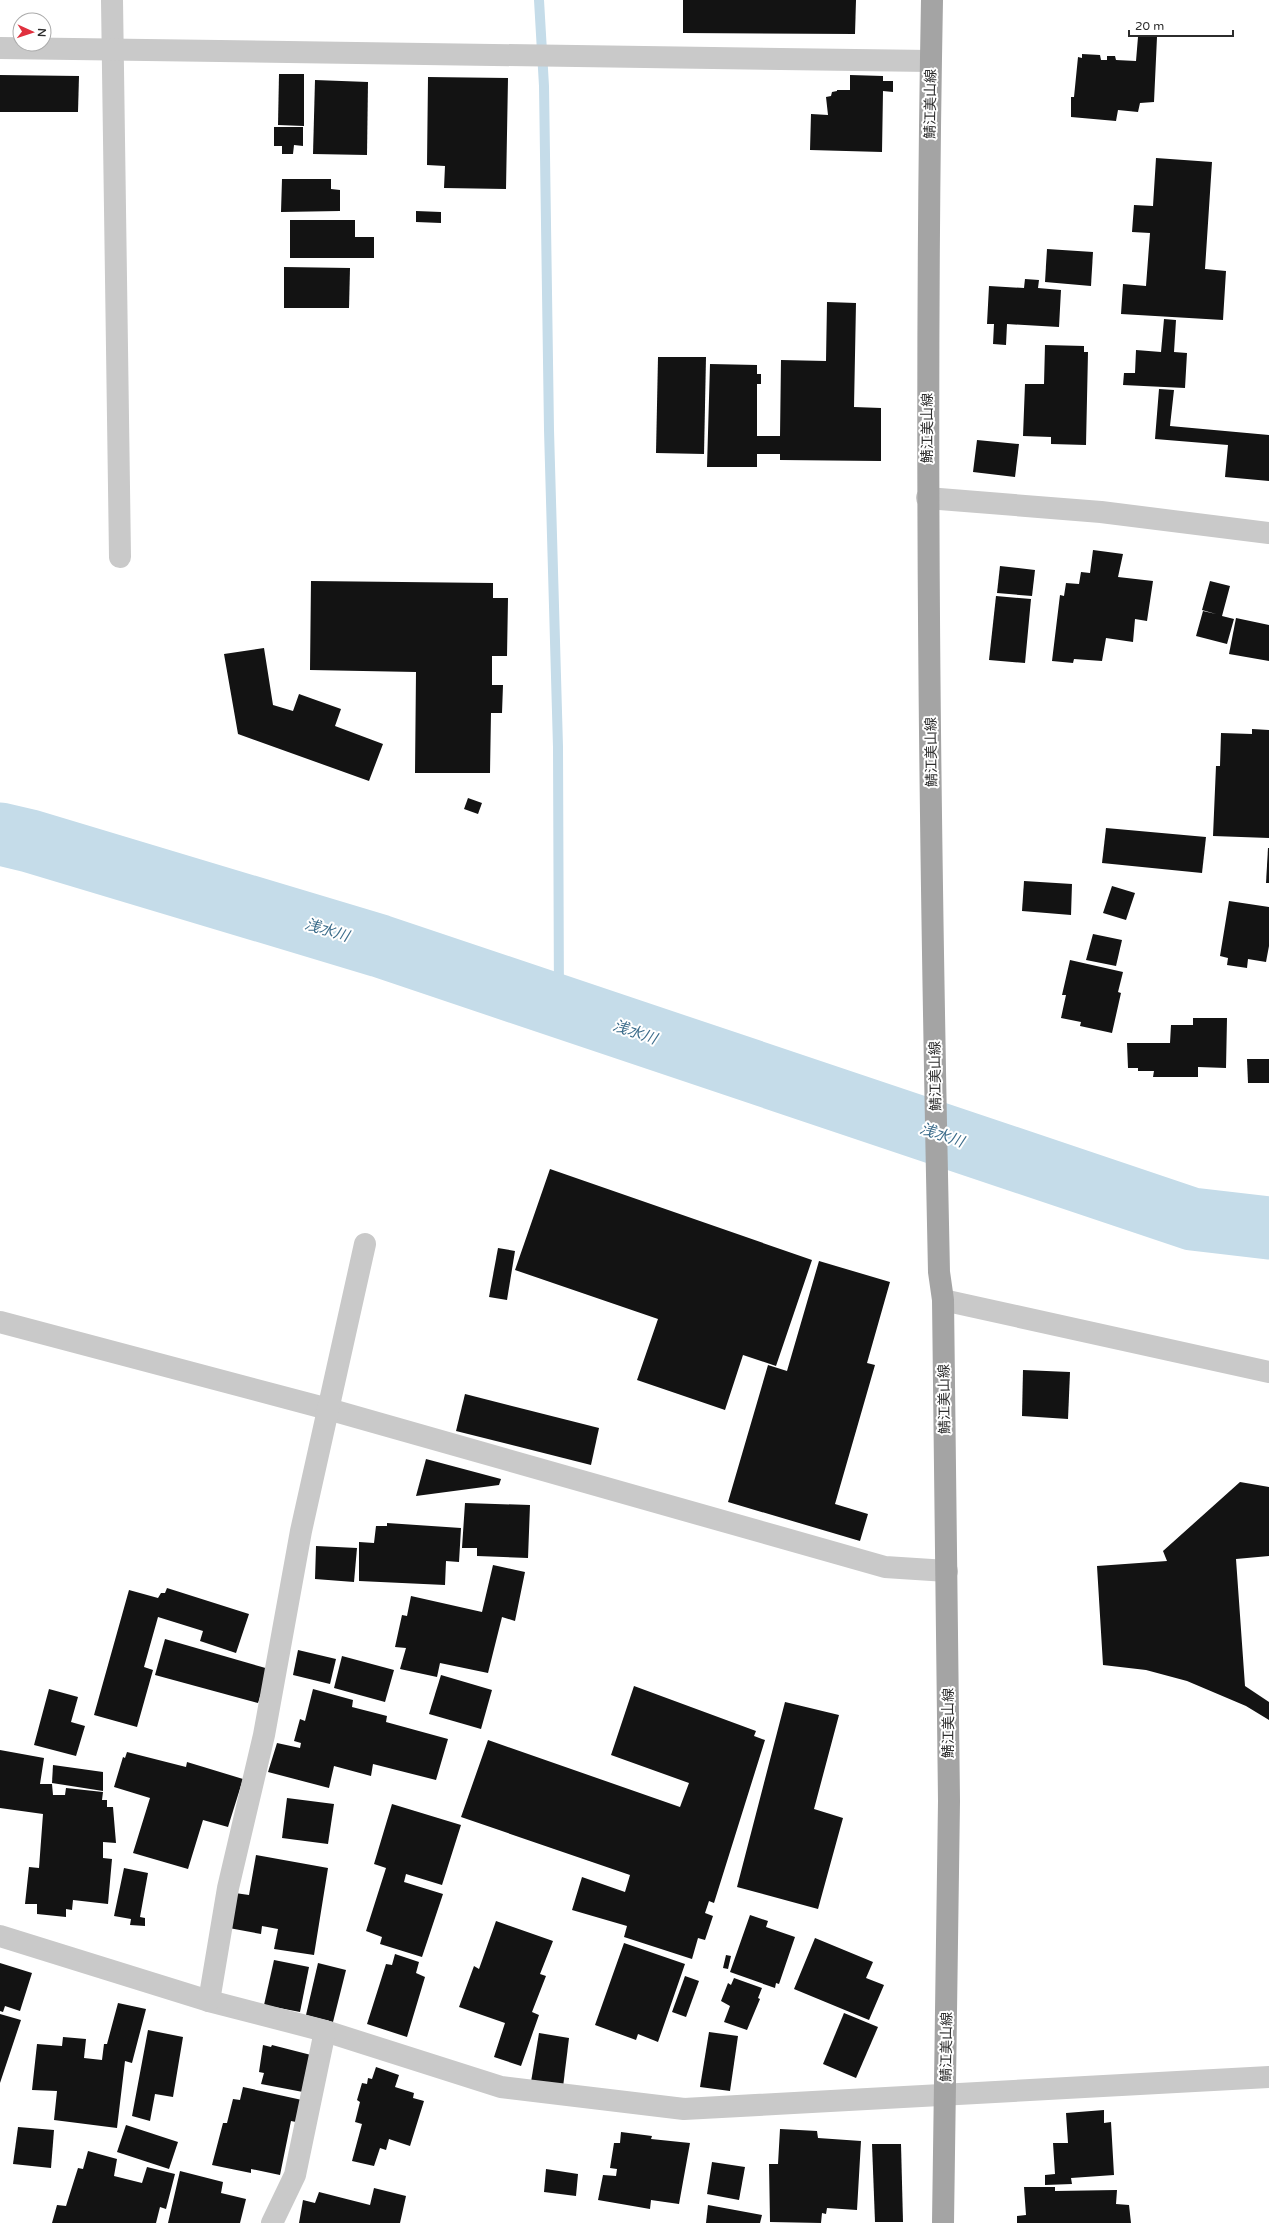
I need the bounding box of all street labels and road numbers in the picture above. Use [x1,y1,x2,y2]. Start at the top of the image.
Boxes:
street label: 鯖江美山線 [921,69,940,139]
street label: 鯖江美山線 [919,393,936,463]
street label: 鯖江美山線 [922,717,941,787]
street label: 鯖江美山線 [926,1041,945,1111]
street label: 鯖江美山線 [935,1364,954,1434]
street label: 鯖江美山線 [940,1688,957,1758]
street label: 鯖江美山線 [937,2012,956,2082]

